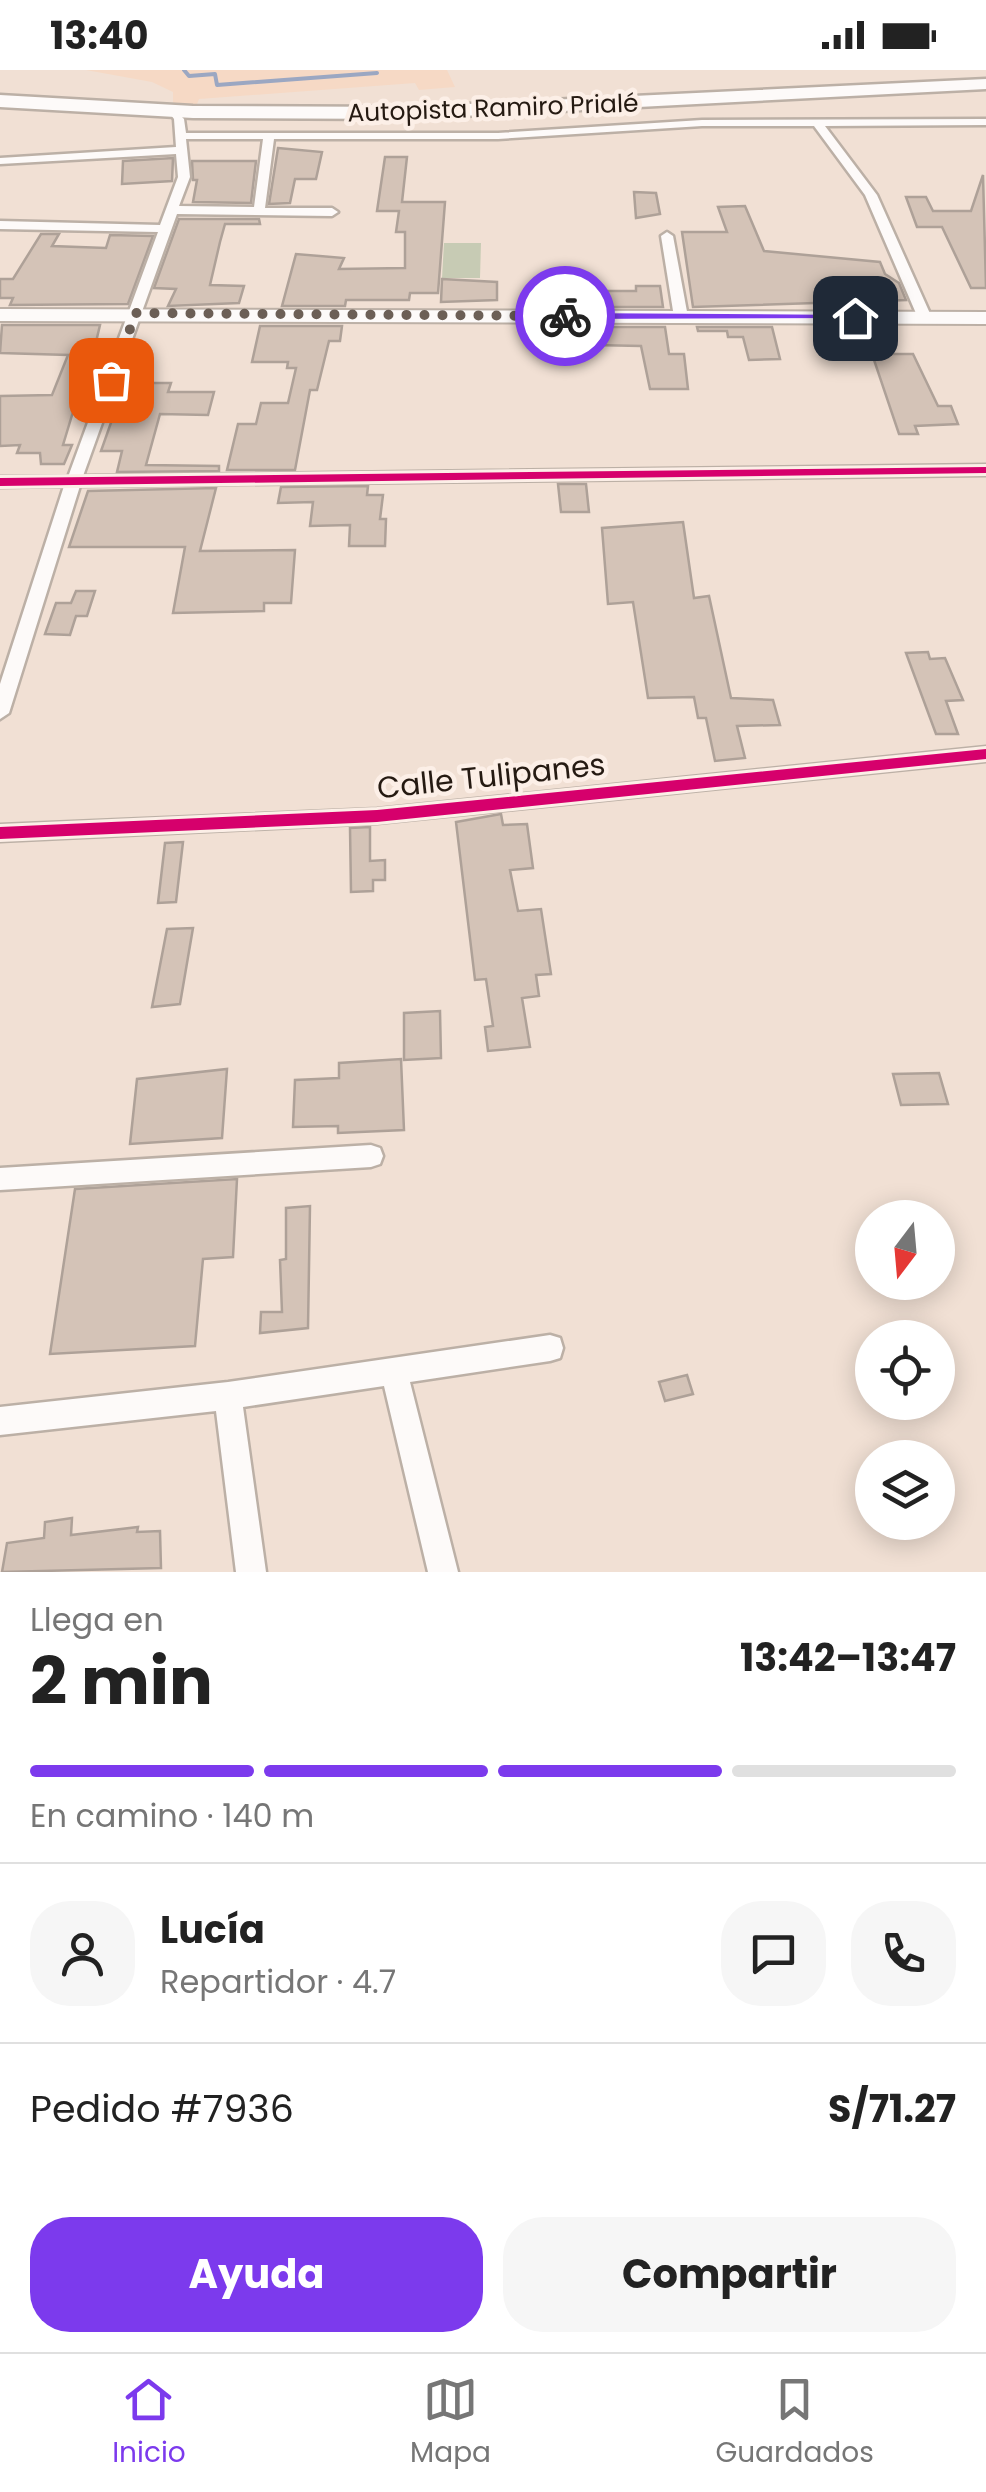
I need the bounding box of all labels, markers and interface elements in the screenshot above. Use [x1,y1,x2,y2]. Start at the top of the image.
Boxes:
text: 13:40 [50,9,149,62]
street label: Autopista Ramiro Prialé [347,85,639,131]
courier [515,266,615,366]
pin [813,276,898,361]
icon: bike [538,289,593,344]
icon: home [828,291,883,346]
pin [69,338,154,423]
icon: bag [84,353,139,408]
street label: Calle Tulipanes [375,743,607,809]
north arrow [855,1200,955,1300]
map controls [855,1200,955,1540]
button: locate [855,1320,955,1420]
button: layers [855,1440,955,1540]
text: Llega en [30,1597,164,1642]
text: 13:42–13:47 [740,1631,956,1684]
text: 2 min [30,1636,213,1727]
text: En camino · 140 m [30,1793,314,1838]
button: person [30,1901,135,2006]
button: chat [721,1901,826,2006]
button: phone [851,1901,956,2006]
text: Lucía [160,1903,265,1956]
text: Repartidor · 4.7 [160,1959,396,2004]
text: Pedido #7936 [30,2082,294,2135]
text: S/71.27 [828,2082,956,2135]
button: Ayuda [30,2217,483,2332]
button: Compartir [503,2217,956,2332]
tab: Inicio [112,2372,186,2474]
tab: Mapa [410,2372,491,2474]
tab: Guardados [715,2372,874,2474]

